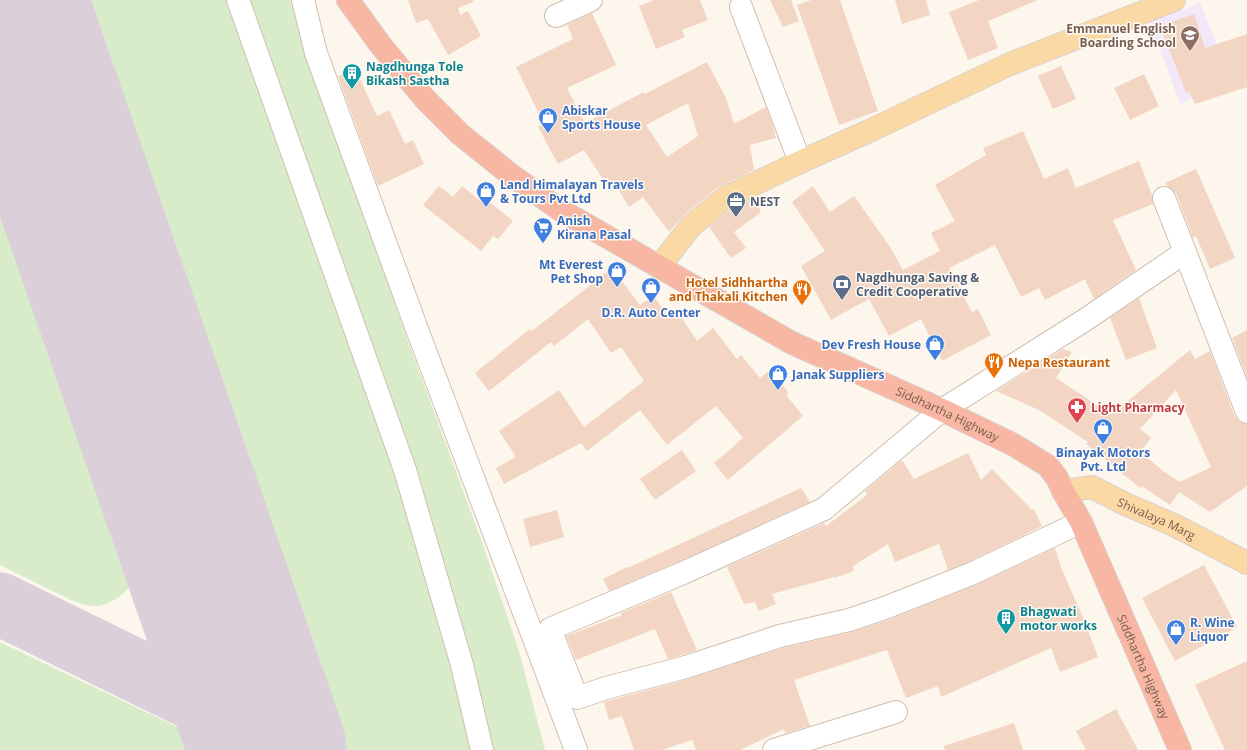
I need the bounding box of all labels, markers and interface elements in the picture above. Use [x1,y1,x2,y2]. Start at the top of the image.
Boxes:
place label: Emmanuel English Boarding School [1066,20,1176,51]
school or university icon: Emmanuel English Boarding School [1179,24,1201,52]
place label: Nagdhunga Tole Bikash Sastha [366,58,463,89]
building icon: Nagdhunga Tole Bikash Sastha [341,62,363,90]
place label: Abiskar Sports House [562,102,641,133]
shop icon: Abiskar Sports House [537,106,559,134]
place label: Land Himalayan Travels & Tours Pvt Ltd [500,176,644,207]
shop icon: Land Himalayan Travels & Tours Pvt Ltd [475,180,497,208]
office icon: NEST [725,190,747,218]
place label: NEST [750,193,780,210]
place label: Anish Kirana Pasal [557,212,631,243]
supermarket icon: Anish Kirana Pasal [532,216,554,244]
place label: Mt Everest Pet Shop [539,256,603,287]
shop icon: Mt Everest Pet Shop [606,260,628,288]
place label: Nagdhunga Saving & Credit Cooperative [856,269,979,300]
bank icon: Nagdhunga Saving & Credit Cooperative [831,273,853,301]
place label: Hotel Sidhhartha and Thakali Kitchen [669,274,788,305]
shop icon: D.R. Auto Center [640,276,662,304]
restaurant icon: Hotel Sidhhartha and Thakali Kitchen [791,278,813,306]
place label: D.R. Auto Center [601,304,701,321]
shop icon: Dev Fresh House [924,333,946,361]
place label: Dev Fresh House [821,336,921,353]
restaurant icon: Nepa Restaurant [983,351,1005,379]
place label: Nepa Restaurant [1008,354,1110,371]
shop icon: Janak Suppliers [767,363,789,391]
place label: Janak Suppliers [791,366,884,383]
street label: Siddhartha Highway [893,382,1003,446]
pharmacy icon: Light Pharmacy [1066,396,1088,424]
place label: Light Pharmacy [1091,399,1185,416]
shop icon: Binayak Motors Pvt. Ltd [1092,417,1114,445]
place label: Binayak Motors Pvt. Ltd [1056,444,1150,475]
street label: Shivalaya Marg [1115,493,1199,544]
place label: Bhagwati motor works [1020,603,1097,634]
building icon: Bhagwati motor works [995,607,1017,635]
street label: Siddhartha Highway [1114,612,1174,722]
place label: R. Wine Liquor [1190,614,1235,645]
shop icon: R. Wine Liquor [1165,618,1187,646]

